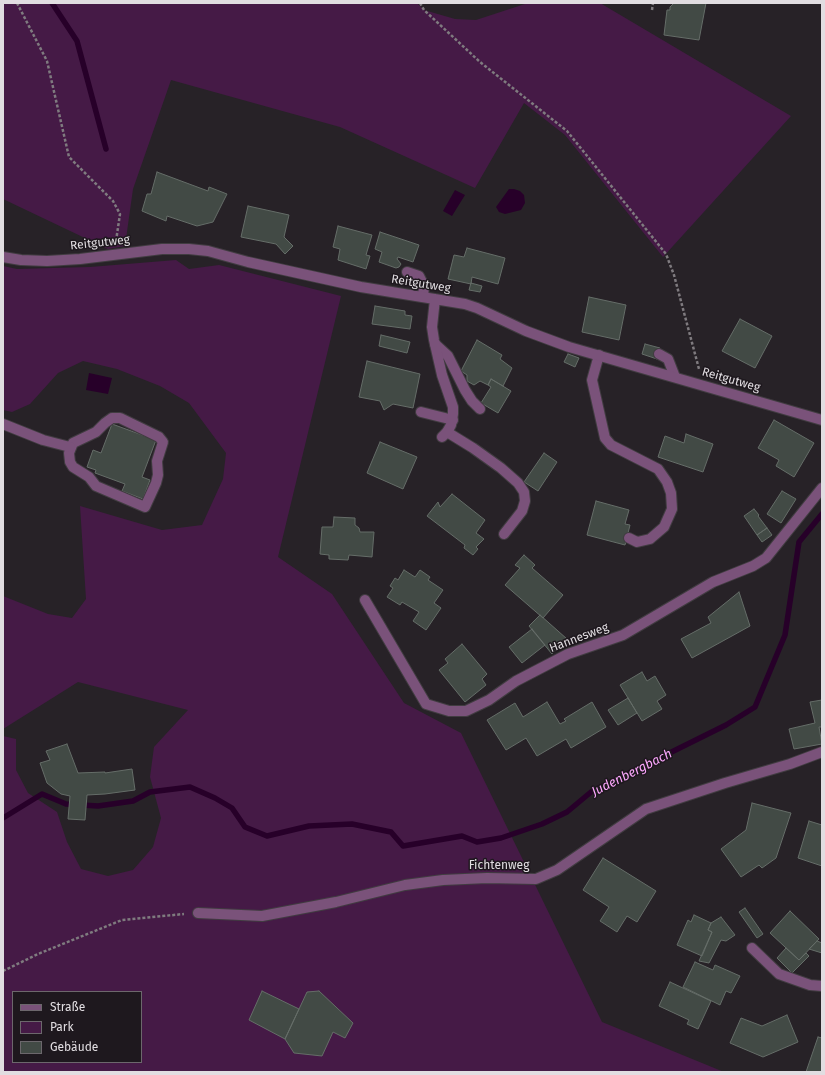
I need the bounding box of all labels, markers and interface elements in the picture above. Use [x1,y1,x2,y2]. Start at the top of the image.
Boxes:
street label: Reitgutweg [69,233,131,253]
street label: Reitgutweg [390,272,452,296]
street label: Reitgutweg [700,365,762,395]
street label: Hannesweg [547,620,611,656]
water label: Judenbergbach [589,746,675,800]
street label: Fichtenweg [469,859,529,873]
legend [12,991,142,1063]
text: Straße [50,1000,85,1014]
text: Park [50,1020,74,1034]
text: Gebäude [50,1040,98,1054]

